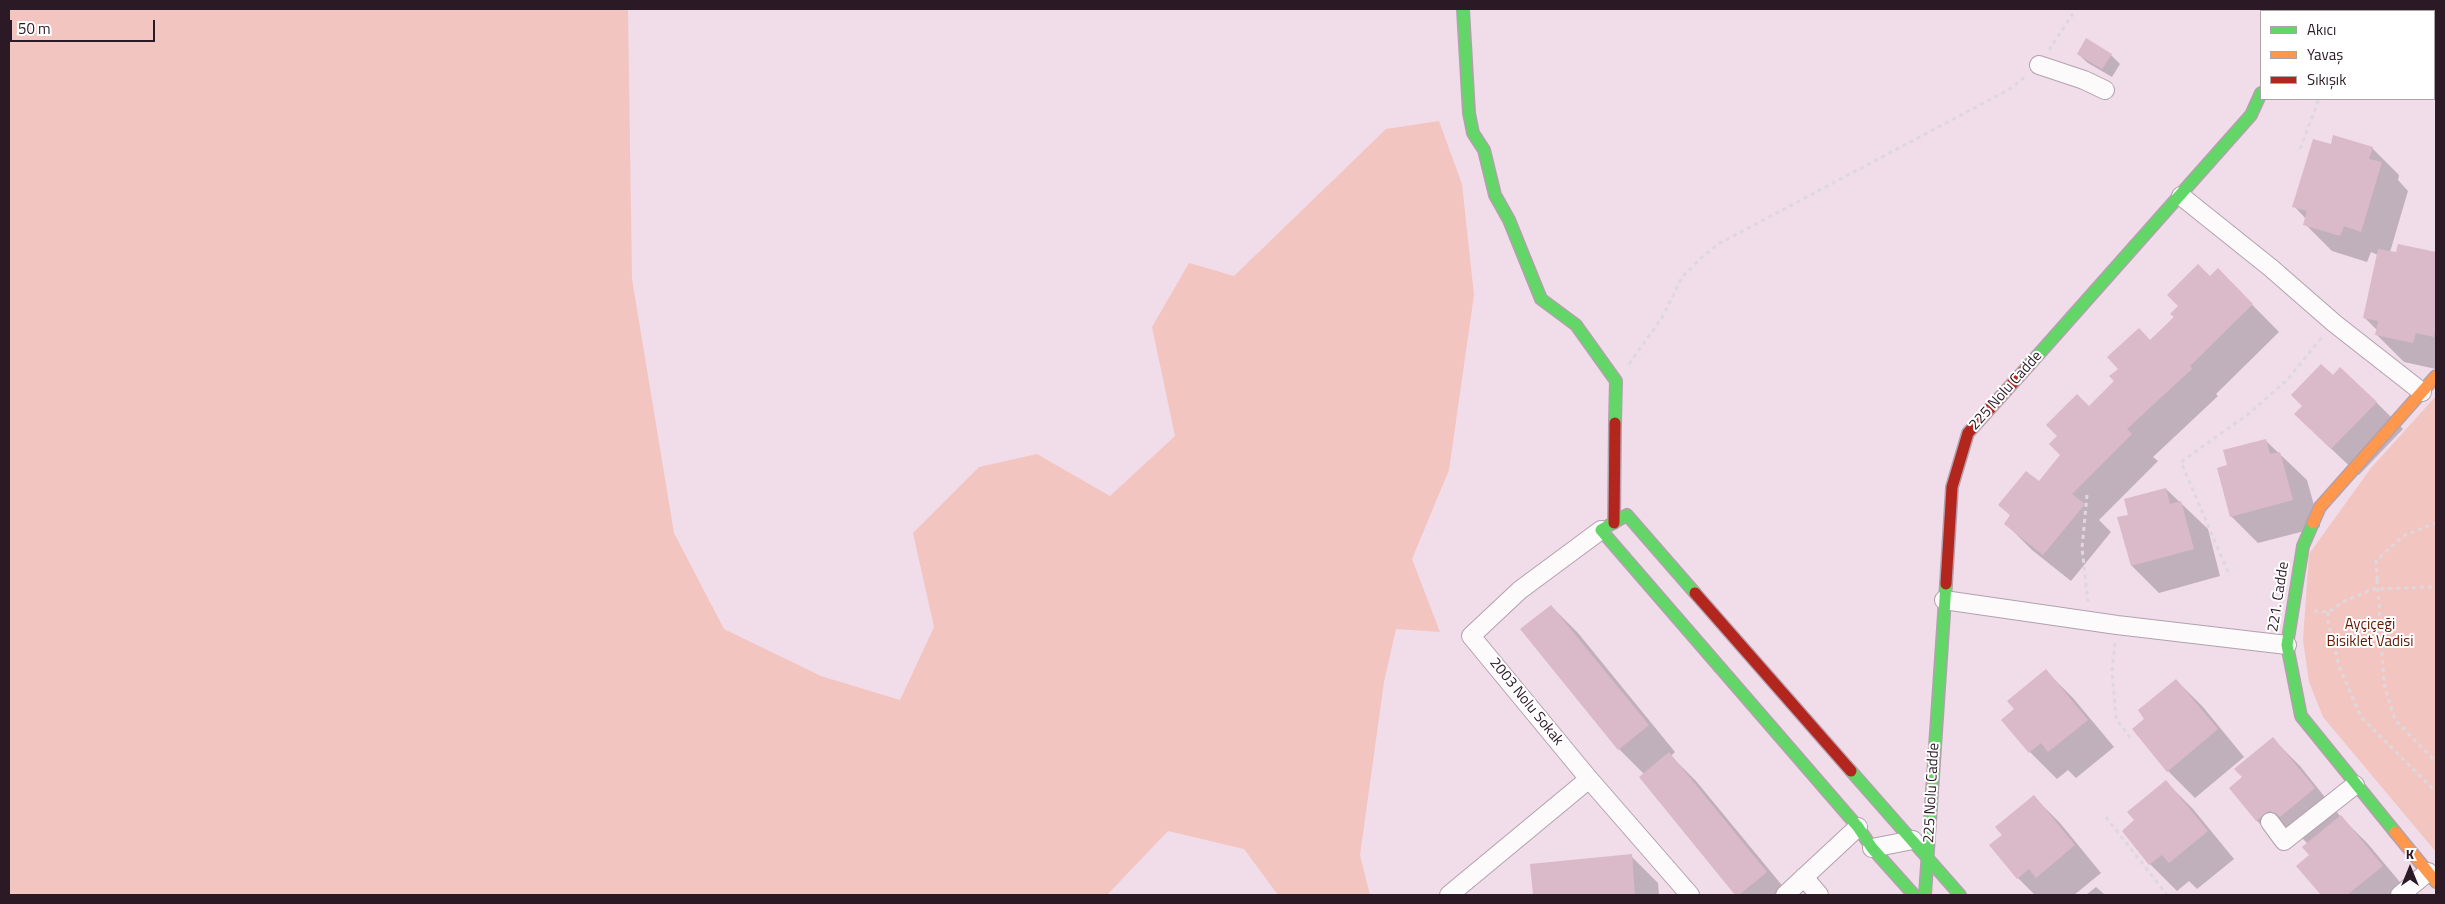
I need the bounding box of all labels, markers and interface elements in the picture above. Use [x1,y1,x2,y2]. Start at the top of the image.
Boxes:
scale bar [12,10,158,42]
legend [2260,10,2435,100]
text: 50 m [18,17,51,40]
text: Akıcı [2307,18,2336,41]
text: Yavaş [2307,43,2343,66]
text: Sıkışık [2307,68,2346,91]
street label: 225 Nolu Cadde [1966,348,2046,434]
street label: 221. Cadde [2265,561,2293,633]
park label: Ayçiçeği Bisiklet Vadisi [2327,616,2413,651]
street label: 2003 Nolu Sokak [1485,655,1567,749]
street label: 225 Nolu Cadde [1920,742,1944,844]
text: K [2406,843,2414,864]
north arrow [2385,844,2435,894]

